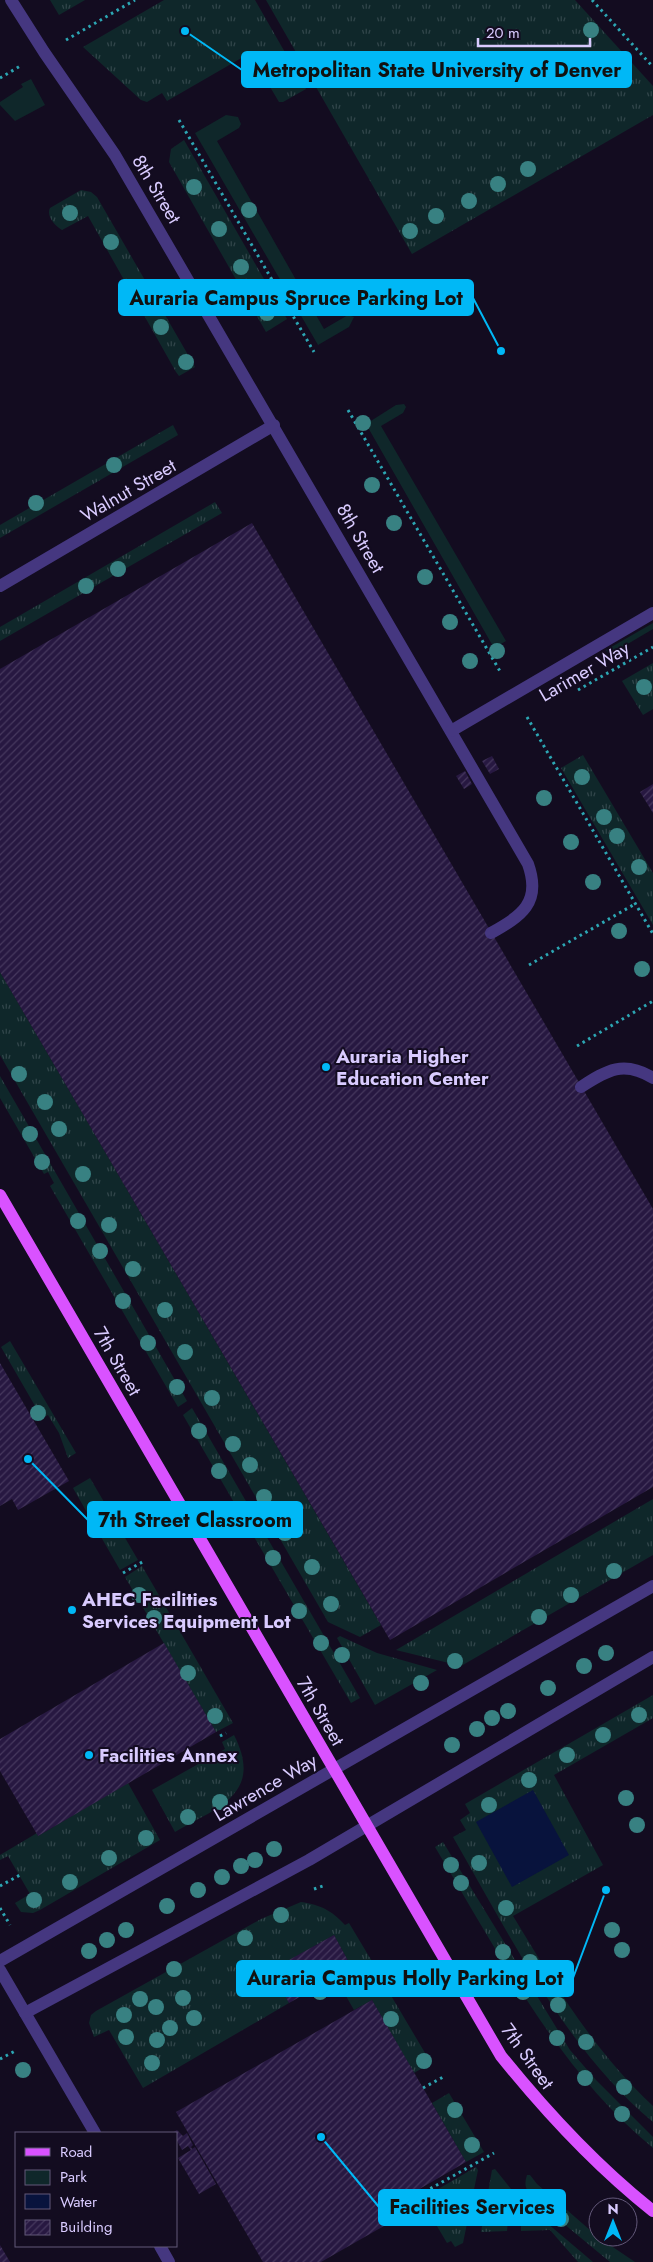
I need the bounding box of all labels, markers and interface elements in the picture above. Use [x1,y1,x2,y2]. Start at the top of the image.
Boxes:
scale bar [478,15,590,47]
text: 20 m [486,22,520,44]
callout: Metropolitan State University of Denver [242,52,631,87]
text: Metropolitan State University of Denver [252,56,622,85]
street label: 8th Street [125,150,188,229]
callout: Auraria Campus Spruce Parking Lot [119,280,473,315]
text: Auraria Campus Spruce Parking Lot [128,284,463,313]
street label: Walnut Street [76,452,181,529]
street label: 8th Street [330,499,391,578]
street label: Larimer Way [534,634,635,708]
place label: Auraria Higher Education Center [335,1043,489,1092]
marker: Auraria Higher Education Center [320,1061,332,1073]
street label: 7th Street [87,1322,148,1401]
callout: 7th Street Classroom [88,1502,302,1537]
text: 7th Street Classroom [98,1506,292,1535]
place label: AHEC Facilities Services Equipment Lot [81,1586,291,1635]
marker: AHEC Facilities Services Equipment Lot [66,1604,78,1616]
street label: 7th Street [290,1672,351,1751]
place label: Facilities Annex [99,1742,238,1769]
street label: Lawrence Way [209,1747,323,1828]
marker: Facilities Annex [83,1749,95,1761]
callout: Auraria Campus Holly Parking Lot [237,1961,573,1996]
text: Auraria Campus Holly Parking Lot [246,1964,564,1993]
street label: 7th Street [494,2018,561,2095]
legend [15,2132,178,2247]
text: Road [60,2141,92,2163]
text: Park [60,2166,87,2188]
callout: Facilities Services [379,2190,565,2225]
text: Water [60,2191,98,2213]
text: Facilities Services [389,2193,555,2222]
north arrow [588,2197,638,2247]
text: N [607,2199,619,2219]
text: Building [60,2216,112,2238]

